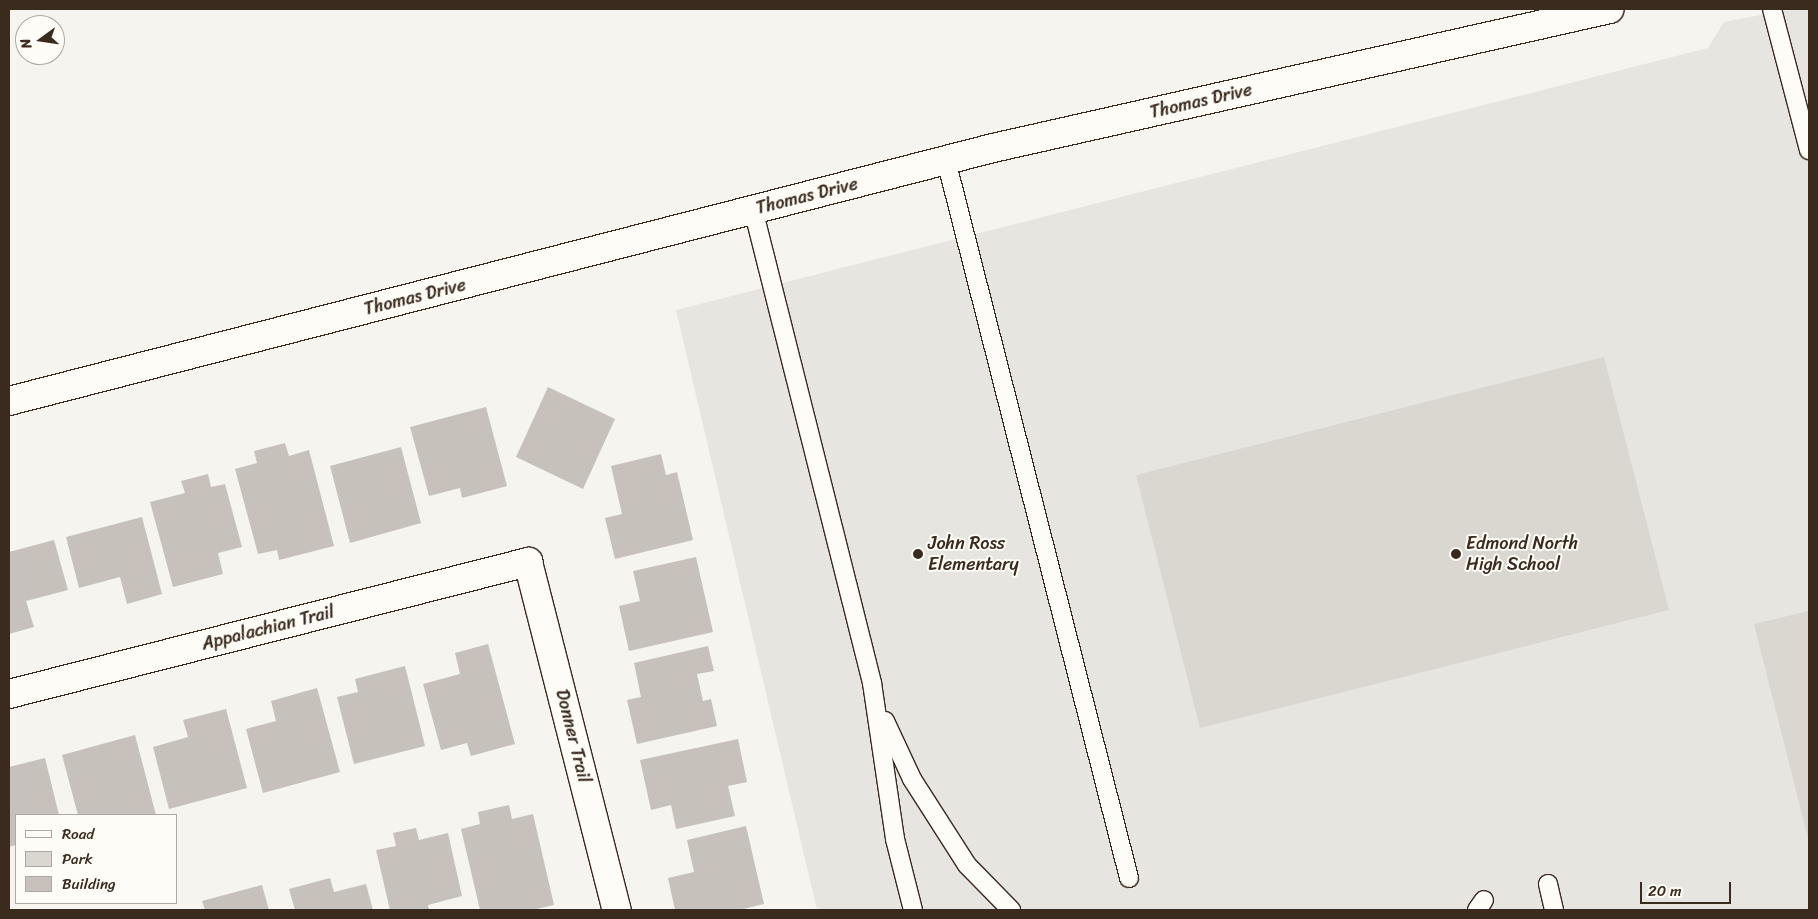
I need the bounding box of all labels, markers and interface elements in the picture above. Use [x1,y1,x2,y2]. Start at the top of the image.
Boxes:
north arrow [15,15,65,65]
text: N [13,36,39,51]
street label: Thomas Drive [1148,79,1254,123]
street label: Thomas Drive [754,173,860,219]
street label: Thomas Drive [362,274,468,320]
place label: John Ross Elementary [928,533,1019,576]
place label: Edmond North High School [1466,533,1579,576]
marker: John Ross Elementary [912,548,924,560]
marker: Edmond North High School [1450,548,1462,560]
street label: Appalachian Trail [200,601,336,655]
street label: Donner Trail [551,687,595,785]
legend [15,814,178,904]
text: Road [62,821,94,847]
text: Park [62,846,93,872]
text: Building [62,871,116,897]
scale bar [1643,872,1734,904]
text: 20 m [1648,878,1682,904]

